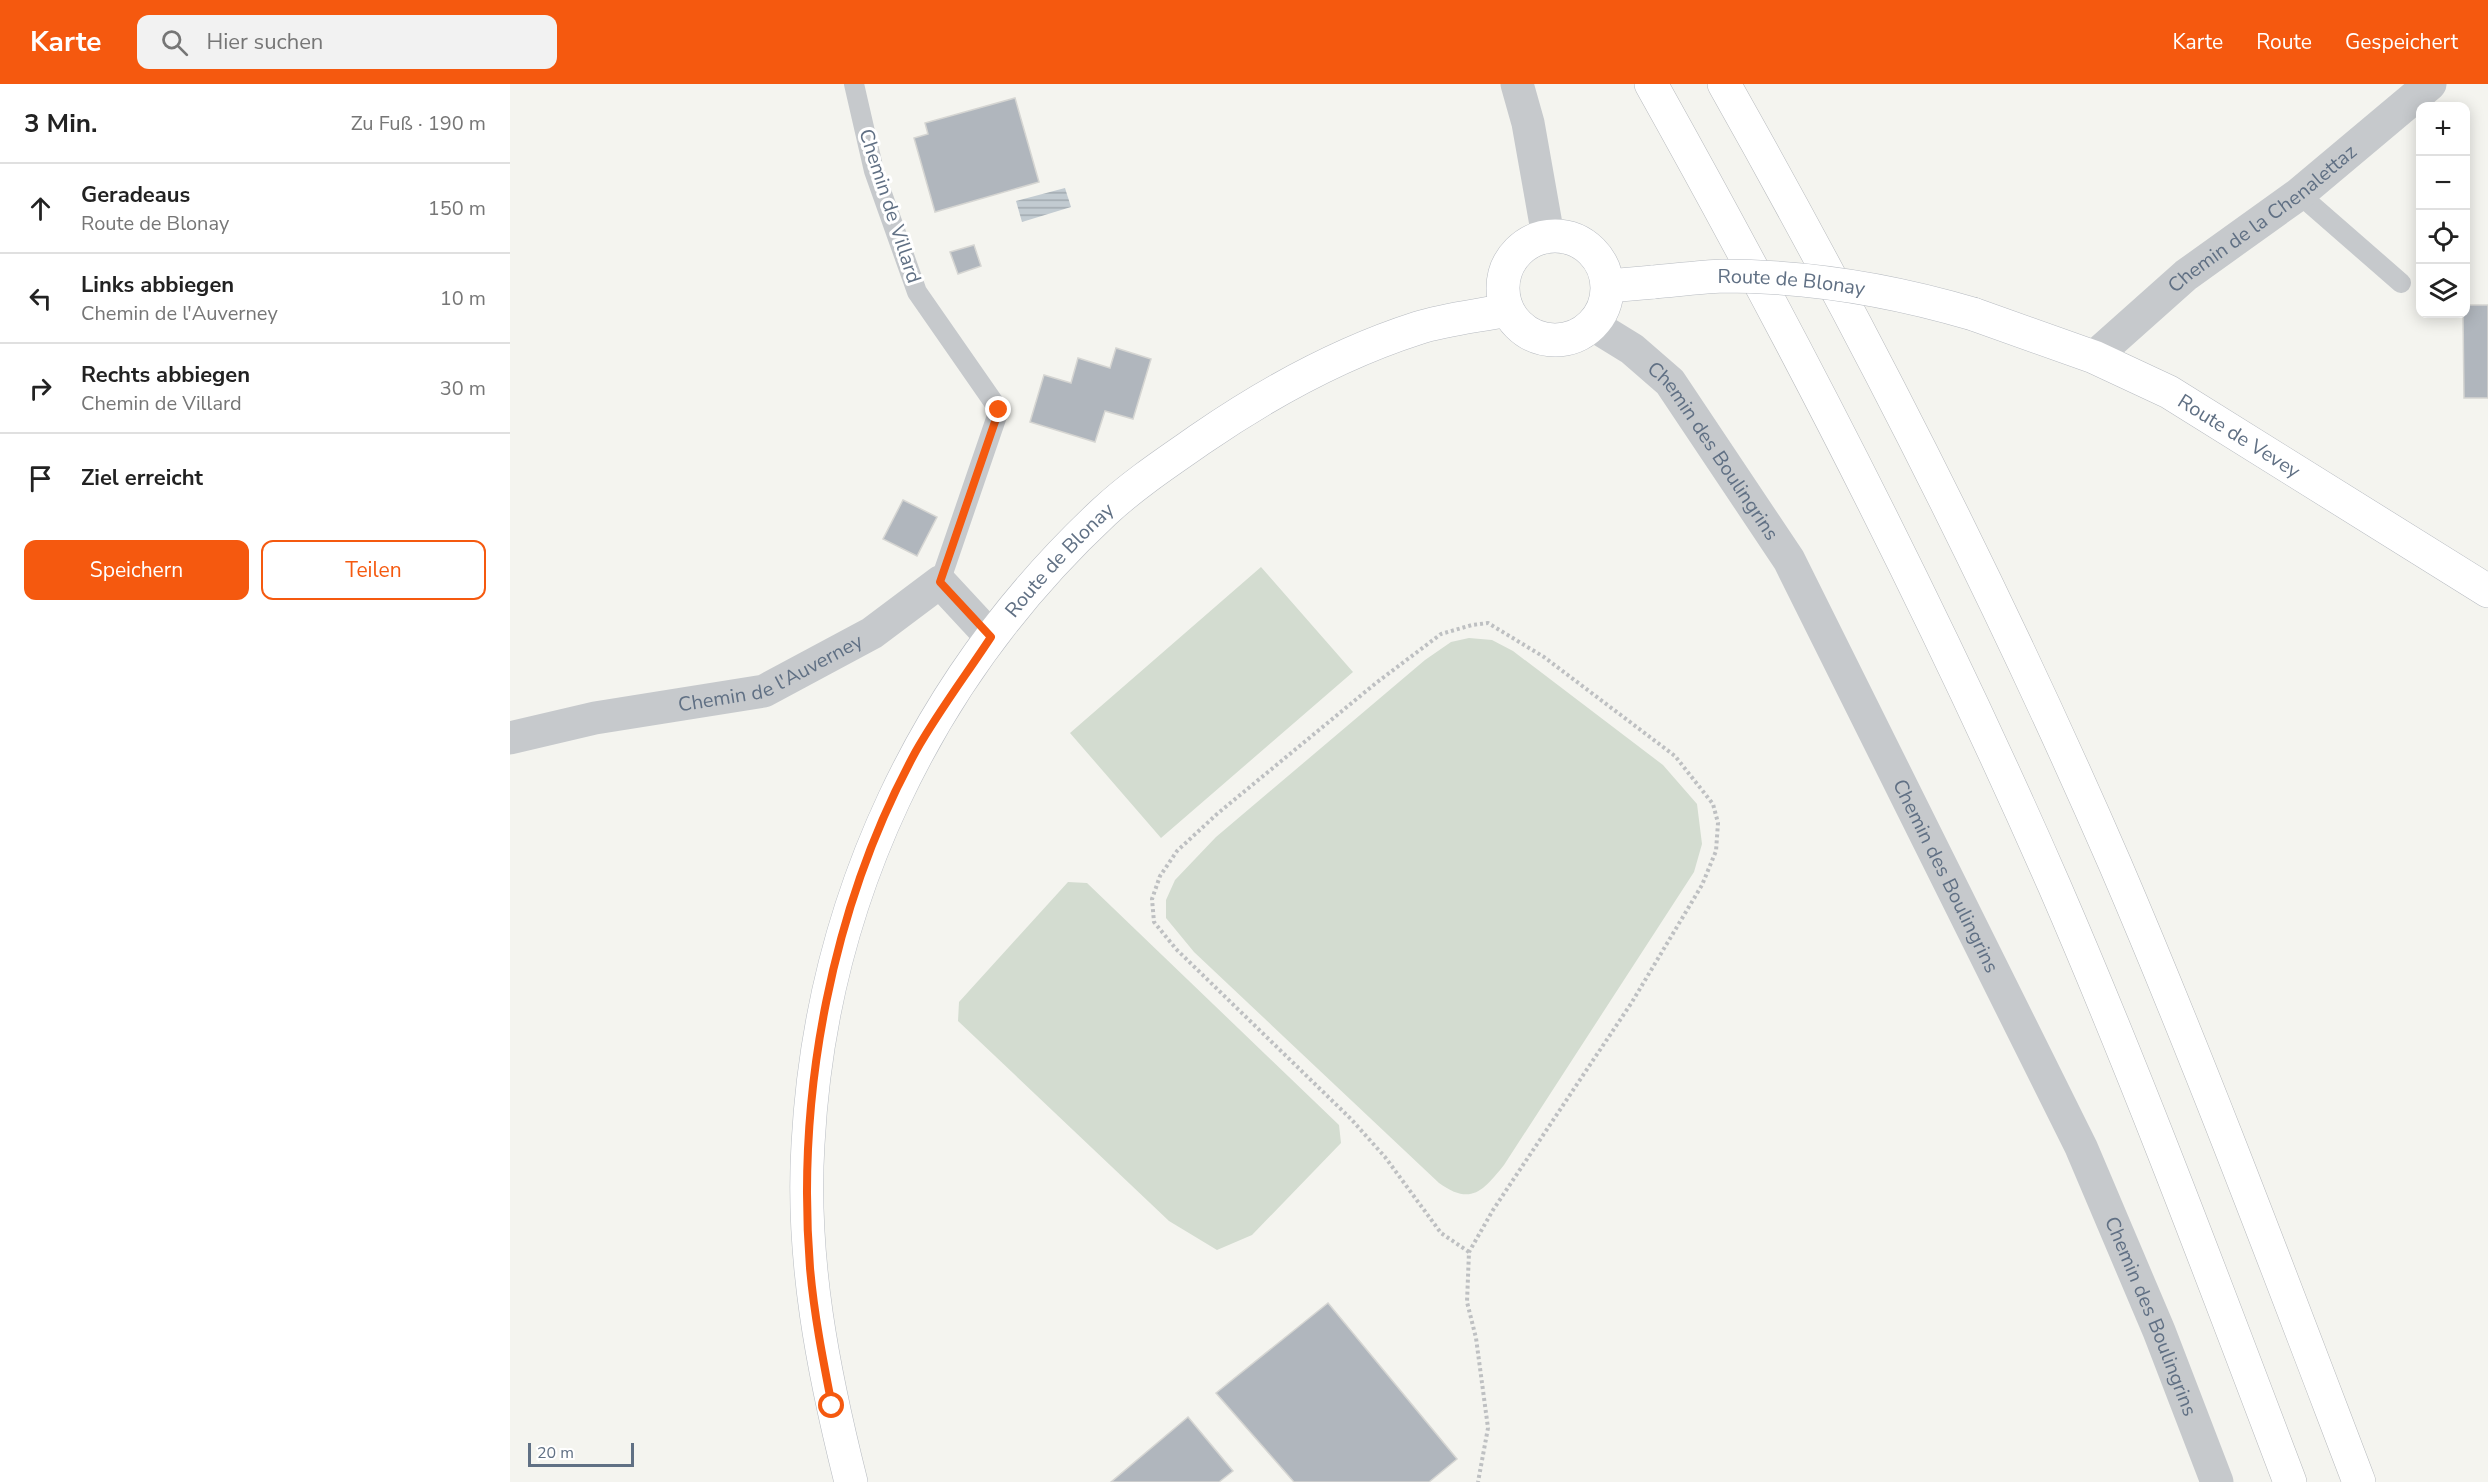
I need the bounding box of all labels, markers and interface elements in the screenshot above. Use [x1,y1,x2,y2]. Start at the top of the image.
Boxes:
search box [137,15,557,69]
text: Karte [30,23,101,61]
icon: search [158,26,191,59]
text: Hier suchen [206,27,323,57]
text: Karte [2173,28,2223,56]
text: Route [2256,28,2312,56]
text: Gespeichert [2345,28,2458,56]
map controls [2416,102,2470,318]
button: + [2416,102,2470,156]
text: 3 Min. [24,106,97,141]
text: Zu Fuß · 190 m [351,110,486,137]
street label: Chemin de Villard [852,125,928,287]
street label: Chemin de la Chenalettaz [2162,138,2362,299]
button: − [2416,156,2470,210]
text: Geradeaus [81,180,190,210]
icon: ahead [24,192,57,225]
text: 150 m [428,195,486,222]
text: Route de Blonay [81,210,229,237]
button: locate [2416,210,2470,264]
street label: Route de Blonay [1718,262,1868,302]
button: layers [2416,264,2470,318]
text: Links abbiegen [81,270,234,300]
icon: left [24,282,57,315]
text: 10 m [440,285,486,312]
text: Chemin de l'Auverney [81,300,278,327]
street label: Chemin des Boulingrins [1642,355,1785,545]
text: Rechts abbiegen [81,360,250,390]
icon: right [24,372,57,405]
text: 30 m [440,375,486,402]
street label: Route de Vevey [2173,387,2306,485]
text: Chemin de Villard [81,390,242,417]
route end [985,396,1011,422]
icon: arrive [24,462,57,495]
text: Ziel erreicht [81,463,203,493]
street label: Route de Blonay [999,496,1120,623]
button: Speichern [24,540,249,600]
button: Teilen [261,540,486,600]
street label: Chemin de l'Auverney [676,627,868,718]
street label: Chemin des Boulingrins [1887,774,2006,977]
street label: Chemin des Boulingrins [2098,1212,2204,1420]
route start [818,1392,844,1418]
scale bar [528,1440,634,1468]
text: 20 m [537,1442,574,1464]

